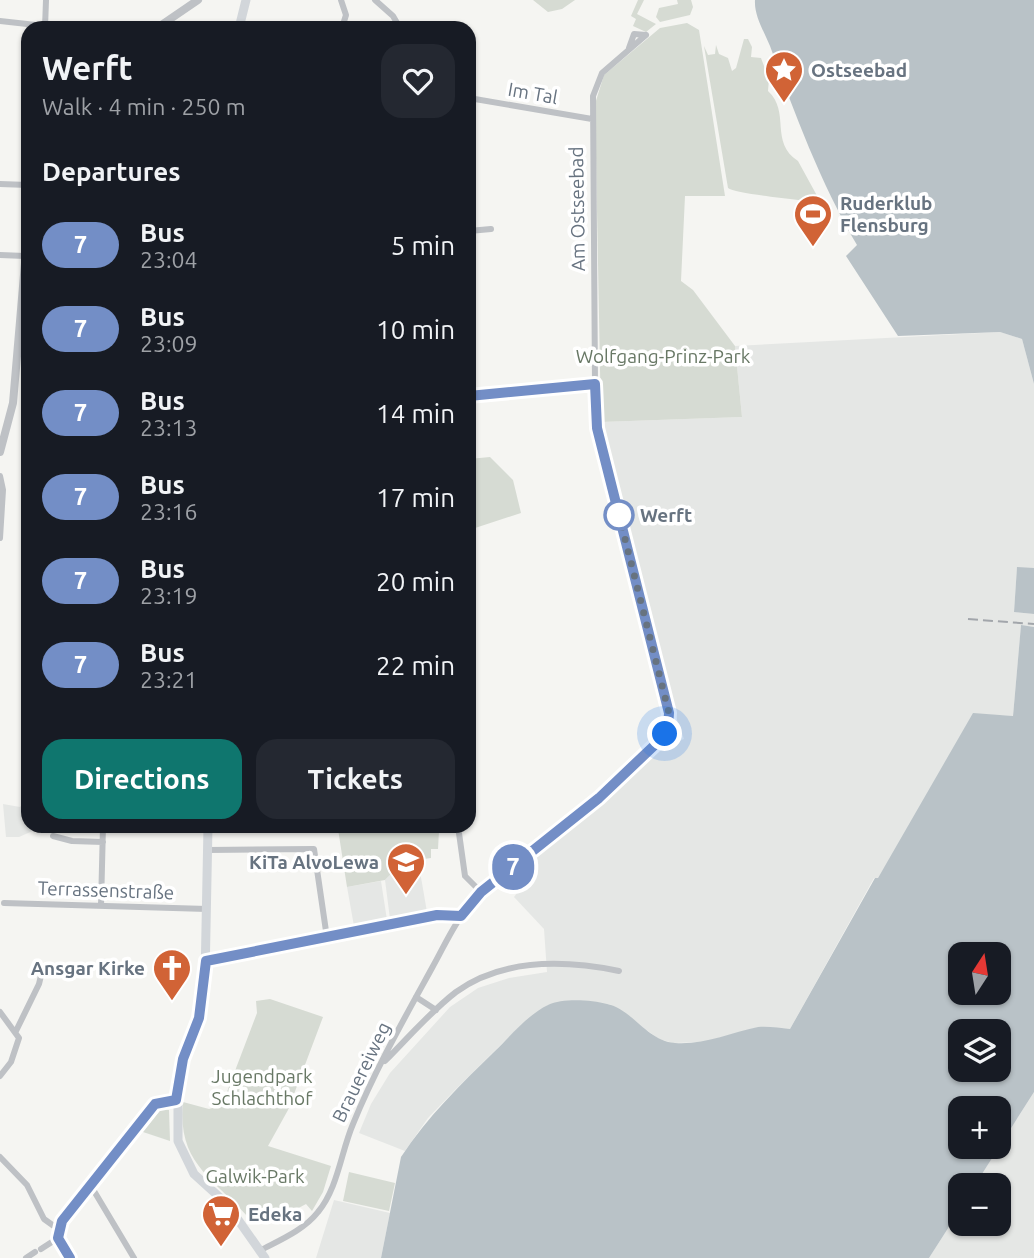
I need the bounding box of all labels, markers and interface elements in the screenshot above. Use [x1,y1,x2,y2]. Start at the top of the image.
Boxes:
button: heart [381,44,455,118]
text: Werft [42,49,133,86]
place icon: Ostseebad [763,49,805,104]
place label: Ostseebad [811,59,907,81]
street label: Im Tal [506,78,560,108]
text: Walk · 4 min · 250 m [42,94,246,119]
street label: Am Ostseebad [565,146,589,272]
text: Departures [42,157,180,186]
place label: Ruderklub Flensburg [840,192,932,236]
sports icon: Ruderklub Flensburg [792,193,834,248]
text: Bus [140,218,185,247]
text: 7 [74,231,87,258]
text: 5 min [391,231,455,260]
text: 23:04 [140,247,198,272]
text: Bus [140,302,185,331]
text: 7 [74,315,87,342]
text: 10 min [376,315,455,344]
text: 23:09 [140,331,198,356]
park label: Wolfgang-Prinz-Park [576,345,751,367]
text: Bus [140,386,185,415]
text: 7 [74,399,87,426]
text: 14 min [376,399,455,428]
text: 23:13 [140,415,198,440]
text: Bus [140,470,185,499]
text: 7 [74,483,87,510]
text: 17 min [376,483,455,512]
text: 23:16 [140,499,198,524]
marker: Werft [604,500,634,530]
place label: Werft [640,504,692,526]
text: Bus [140,554,185,583]
text: 7 [74,567,87,594]
text: 20 min [376,567,455,596]
text: 23:19 [140,583,198,608]
text: Bus [140,638,185,667]
text: 7 [74,651,87,678]
text: 22 min [376,651,455,680]
text: 23:21 [140,667,198,692]
your location [647,716,682,751]
button: Directions [42,739,242,819]
button: Tickets [256,739,455,819]
school or university icon: KiTa AlvoLewa [385,841,427,896]
line badge: 7 [490,844,536,890]
place label: KiTa AlvoLewa [249,851,379,873]
text: 7 [506,853,520,880]
street label: Terrassenstraße [37,877,175,903]
north arrow [948,942,1012,1004]
map controls [948,942,1011,1236]
church icon: Ansgar Kirke [151,947,193,1002]
place label: Ansgar Kirke [31,957,145,979]
street label: Brauereiweg [327,1018,395,1126]
button: layers [948,1019,1011,1082]
park label: Jugendpark Schlachthof [211,1065,313,1109]
button: + [948,1096,1011,1159]
park label: Galwik-Park [205,1165,305,1187]
button: − [948,1173,1011,1236]
supermarket icon: Edeka [200,1193,242,1248]
place label: Edeka [248,1203,302,1225]

